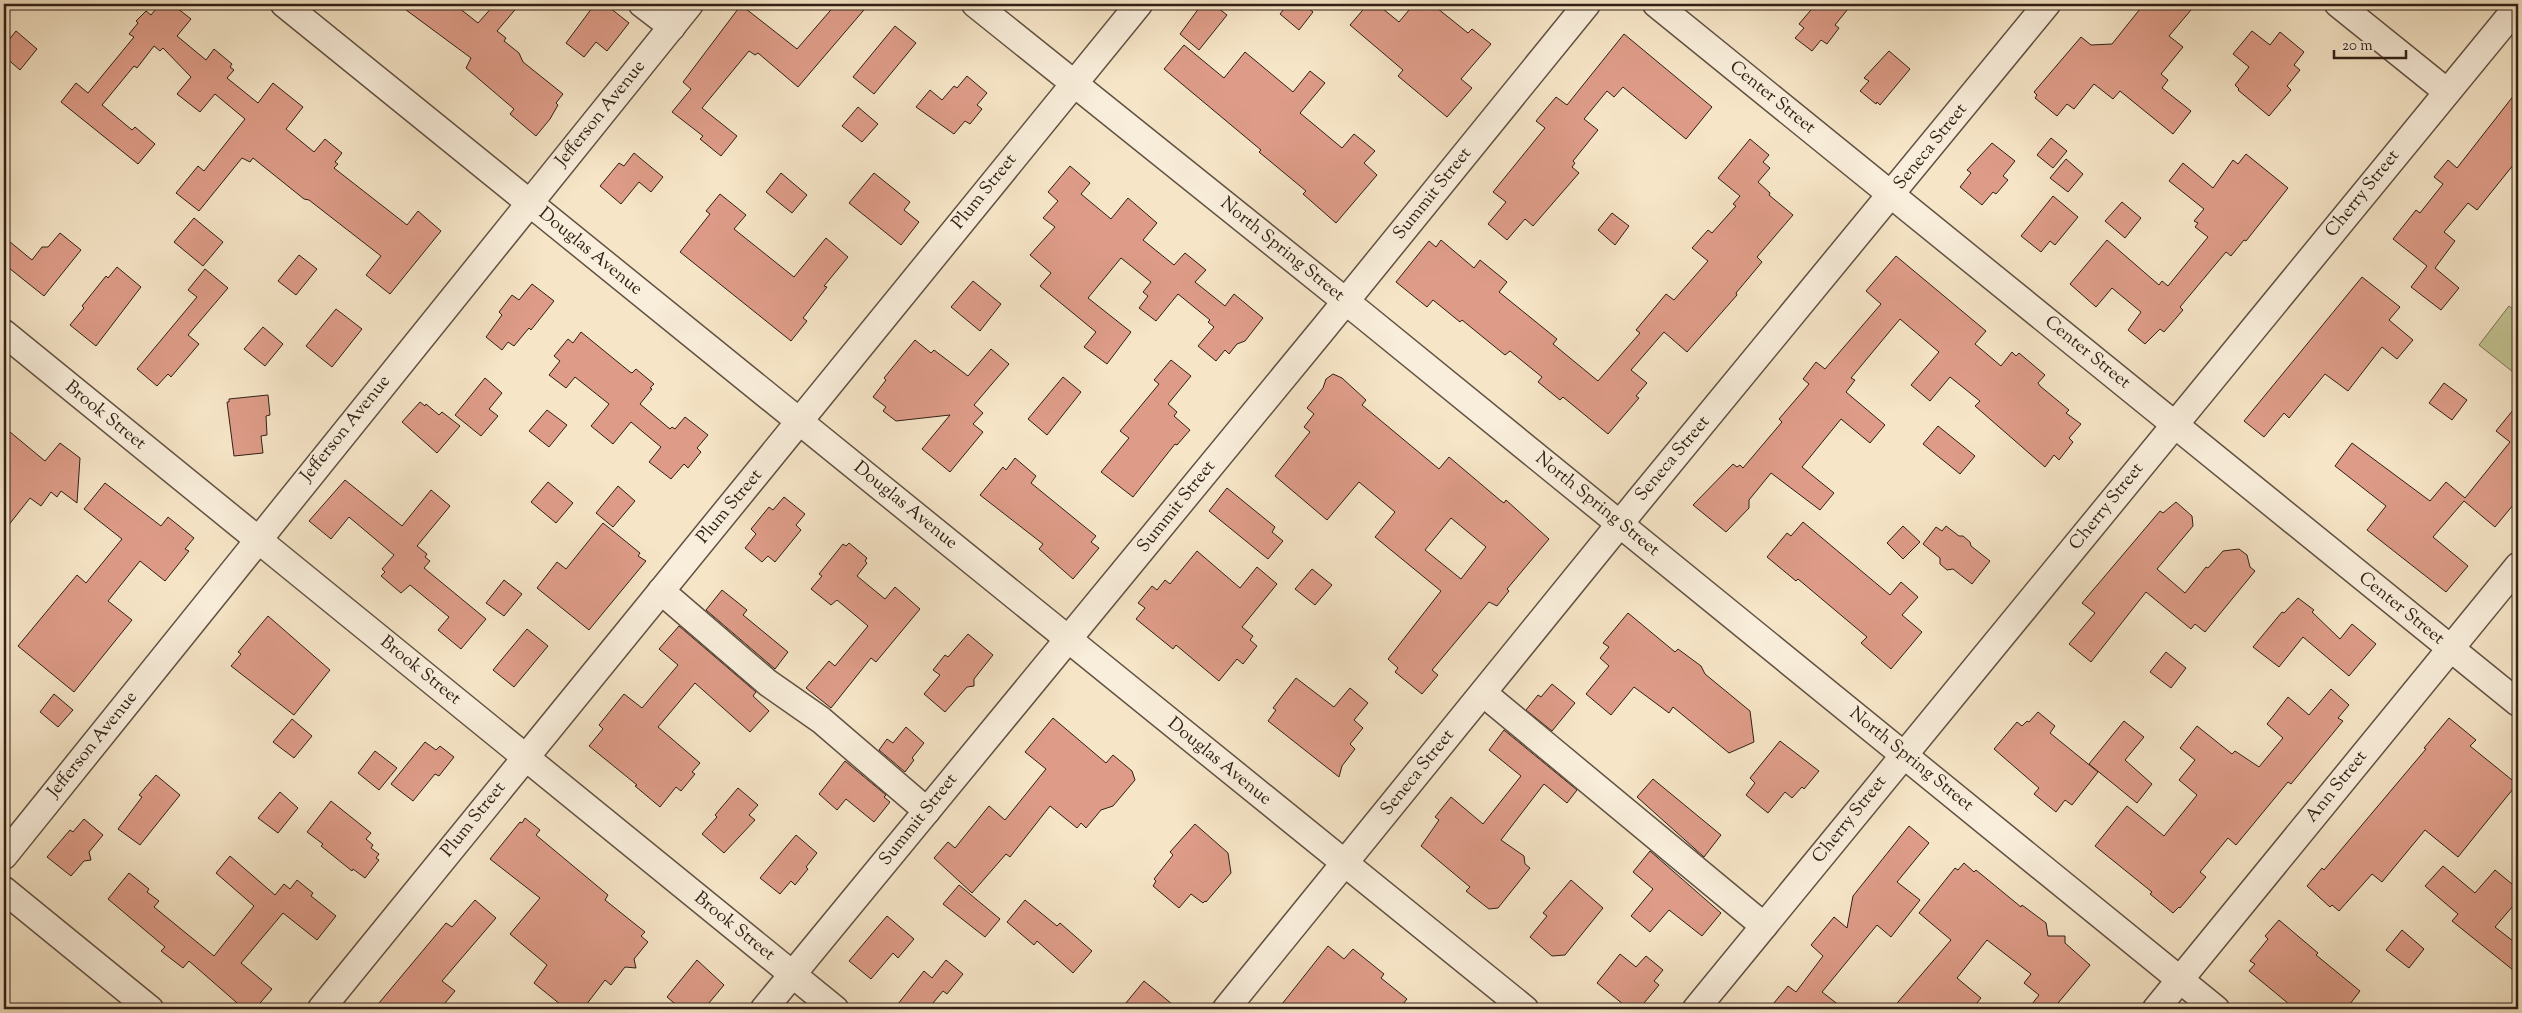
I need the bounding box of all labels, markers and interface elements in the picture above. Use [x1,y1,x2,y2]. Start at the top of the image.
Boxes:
scale bar [2334,28,2407,60]
text: 20 m [2342,36,2373,57]
street label: Jefferson Avenue [549,55,652,174]
street label: Center Street [1723,55,1821,141]
street label: Seneca Street [1888,98,1974,196]
street label: Summit Street [1388,142,1478,246]
street label: Cherry Street [2320,145,2406,243]
street label: Plum Street [946,149,1024,235]
street label: North Spring Street [1214,192,1350,308]
street label: Douglas Avenue [532,202,648,302]
street label: Center Street [2038,310,2136,396]
street label: Jefferson Avenue [294,370,397,489]
street label: Brook Street [59,375,151,457]
street label: Seneca Street [1629,411,1717,507]
street label: North Spring Street [1529,447,1665,563]
street label: Summit Street [1132,455,1222,559]
street label: Douglas Avenue [847,456,963,556]
street label: Cherry Street [2064,458,2150,556]
street label: Plum Street [691,464,769,550]
street label: Center Street [2352,566,2450,652]
street label: Brook Street [374,630,466,712]
street label: Jefferson Avenue [41,686,144,805]
street label: North Spring Street [1843,702,1979,818]
street label: Douglas Avenue [1161,712,1277,812]
street label: Seneca Street [1375,724,1461,822]
street label: Ann Street [2300,745,2374,829]
street label: Summit Street [874,768,964,872]
street label: Cherry Street [1807,771,1893,869]
street label: Plum Street [435,777,513,863]
street label: Brook Street [688,886,780,968]

